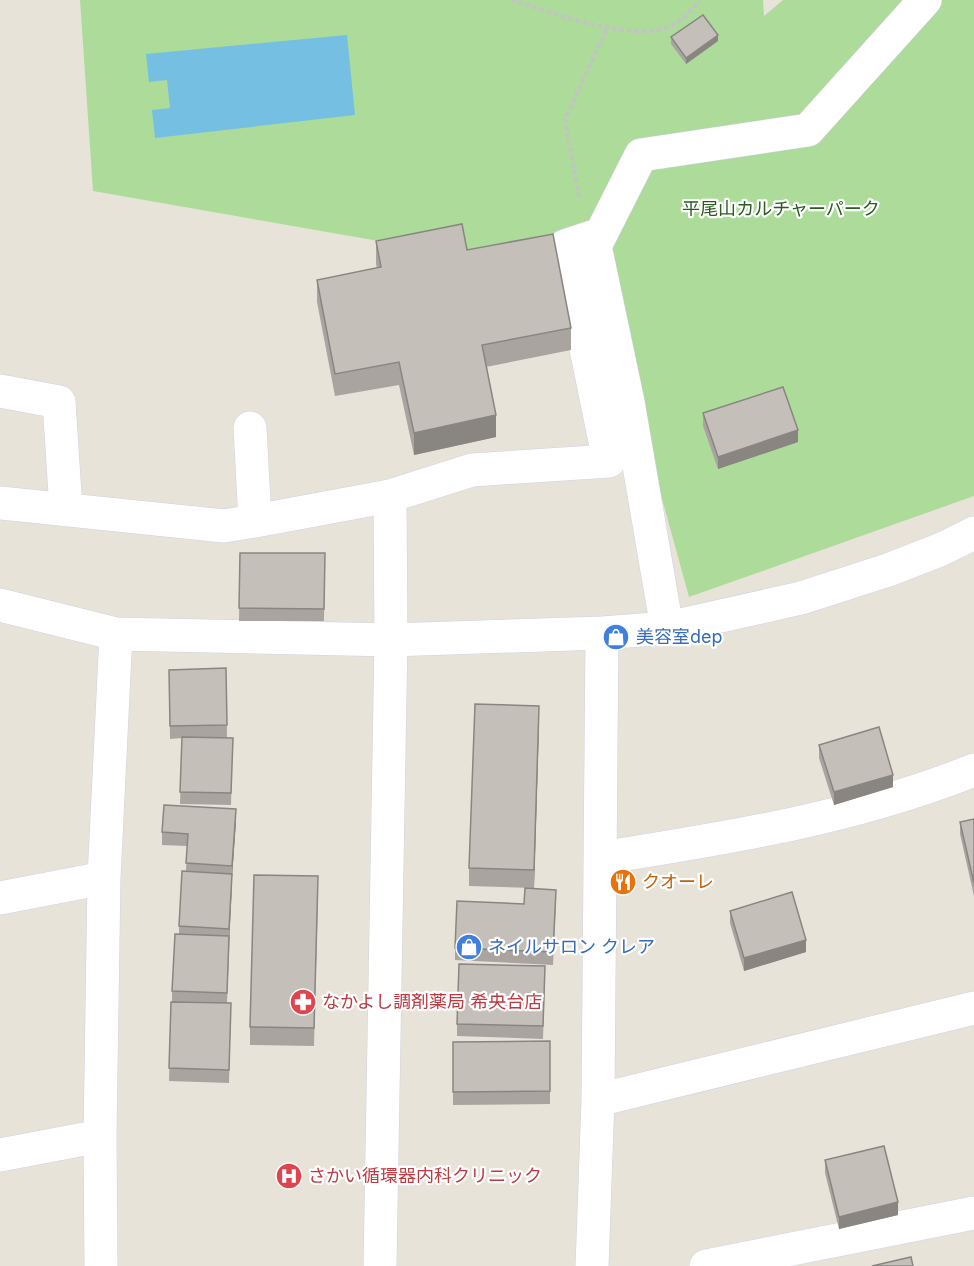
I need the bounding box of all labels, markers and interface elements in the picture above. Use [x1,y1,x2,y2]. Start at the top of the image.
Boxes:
park label: 平尾山カルチャーパーク [682,198,880,219]
shop icon: 美容室dep [601,622,631,652]
place label: 美容室dep [636,626,723,647]
restaurant icon: クオーレ [608,867,638,897]
place label: クオーレ [642,871,714,892]
shop icon: ネイルサロン クレア [454,932,484,962]
place label: ネイルサロン クレア [488,936,655,957]
pharmacy icon: なかよし調剤薬局 希央台店 [288,987,318,1017]
place label: なかよし調剤薬局 希央台店 [322,991,542,1012]
hospital icon: さかい循環器内科クリニック [274,1161,304,1191]
place label: さかい循環器内科クリニック [308,1165,542,1186]

